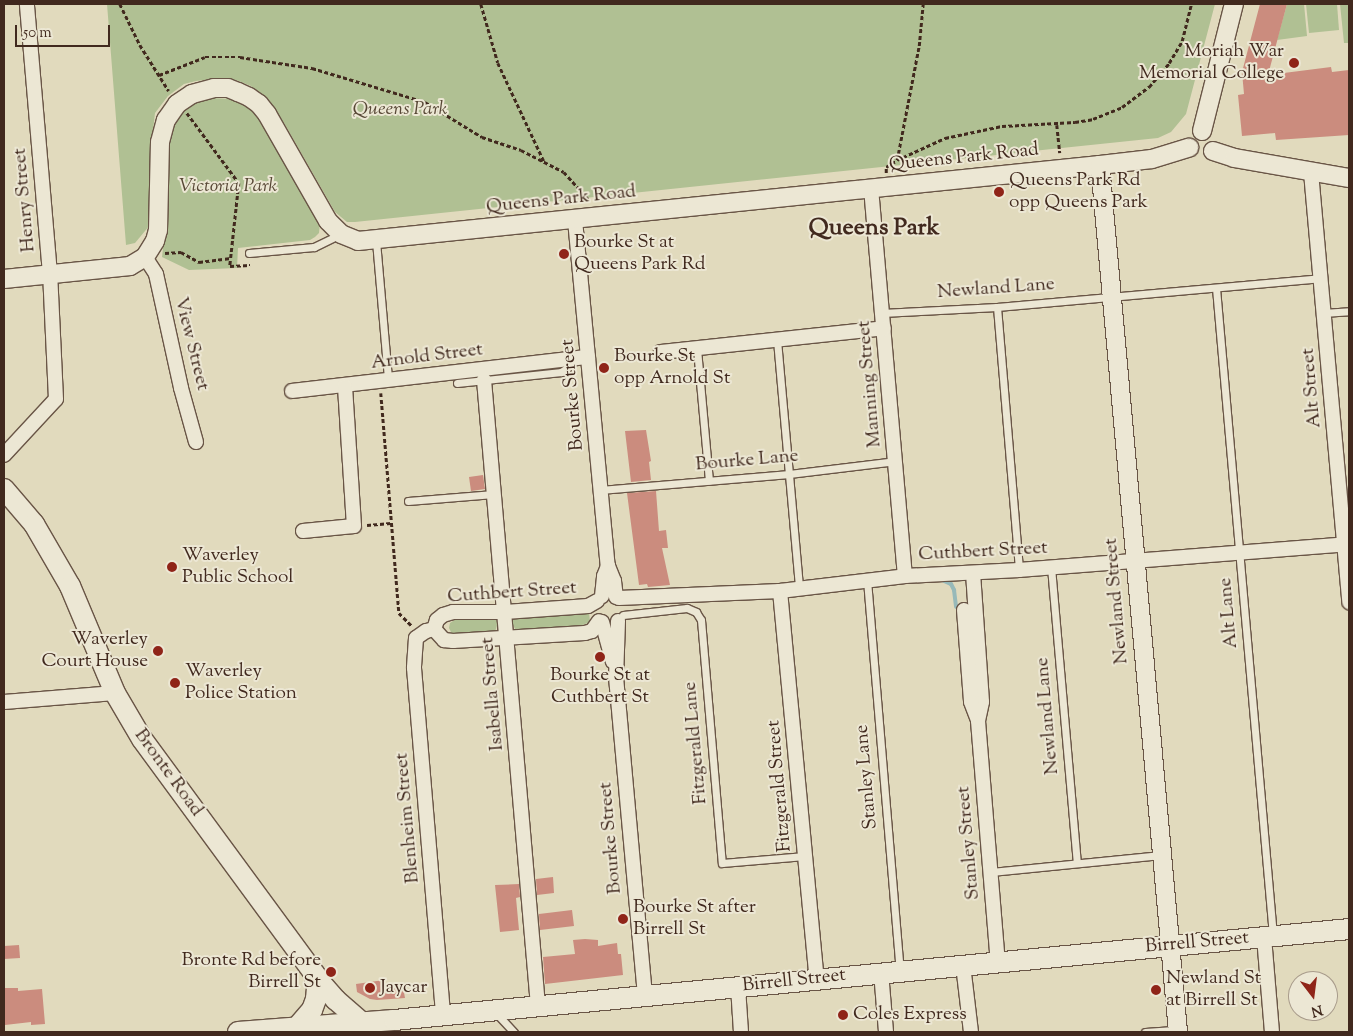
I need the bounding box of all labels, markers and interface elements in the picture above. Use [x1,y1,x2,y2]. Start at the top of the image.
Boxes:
scale bar [18,15,112,47]
text: 50 m [23,23,52,44]
place label: Moriah War Memorial College [1139,41,1284,85]
marker: Moriah War Memorial College [1288,57,1300,69]
park label: Queens Park [353,99,447,121]
street label: Queens Park Road [888,139,1040,177]
street label: Henry Street [9,147,41,253]
place label: Queens Park Rd opp Queens Park [1009,170,1148,214]
park label: Victoria Park [179,176,277,198]
street label: Queens Park Road [485,181,637,219]
marker: Queens Park Rd opp Queens Park [993,186,1005,198]
district label: Queens Park [809,215,939,243]
place label: Bourke St at Queens Park Rd [574,232,706,276]
marker: Bourke St at Queens Park Rd [558,248,570,260]
street label: Newland Lane [937,274,1055,304]
street label: View Street [168,295,214,393]
street label: Manning Street [853,320,887,448]
street label: Bourke Street [557,338,589,452]
street label: Arnold Street [370,339,484,375]
place label: Bourke St opp Arnold St [614,346,730,390]
street label: Alt Street [1297,347,1327,429]
marker: Bourke St opp Arnold St [598,362,610,374]
street label: Bourke Lane [695,445,799,477]
street label: Cuthbert Street [918,537,1048,567]
street label: Newland Street [1100,537,1134,665]
place label: Waverley Public School [182,545,294,589]
marker: Waverley Public School [166,561,178,573]
street label: Cuthbert Street [447,577,577,609]
street label: Alt Lane [1215,577,1243,649]
place label: Waverley Court House [42,629,148,673]
street label: Isabella Street [477,636,509,752]
marker: Waverley Court House [152,645,164,657]
marker: Bourke St at Cuthbert St [594,651,606,663]
street label: Newland Lane [1032,656,1064,776]
place label: Waverley Police Station [185,661,297,705]
place label: Bourke St at Cuthbert St [550,665,650,709]
marker: Waverley Police Station [169,677,181,689]
street label: Fitzgerald Lane [679,681,713,805]
street label: Fitzgerald Street [763,719,797,853]
street label: Stanley Lane [851,724,883,830]
street label: Bronte Road [129,725,207,821]
street label: Blenheim Street [391,752,425,884]
street label: Bourke Street [595,781,627,895]
street label: Stanley Street [953,785,985,901]
place label: Bourke St after Birrell St [633,897,756,941]
marker: Bourke St after Birrell St [617,913,629,925]
street label: Birrell Street [1144,927,1250,959]
place label: Bronte Rd before Birrell St [181,950,321,994]
street label: Birrell Street [741,964,847,998]
marker: Bronte Rd before Birrell St [325,966,337,978]
place label: Newland St at Birrell St [1166,968,1261,1012]
north arrow [1288,971,1338,1021]
place label: Jaycar [380,977,427,999]
marker: Jaycar [364,982,376,994]
marker: Newland St at Birrell St [1150,984,1162,996]
text: N [1309,998,1325,1021]
place label: Coles Express [853,1004,967,1026]
marker: Coles Express [837,1009,849,1021]

